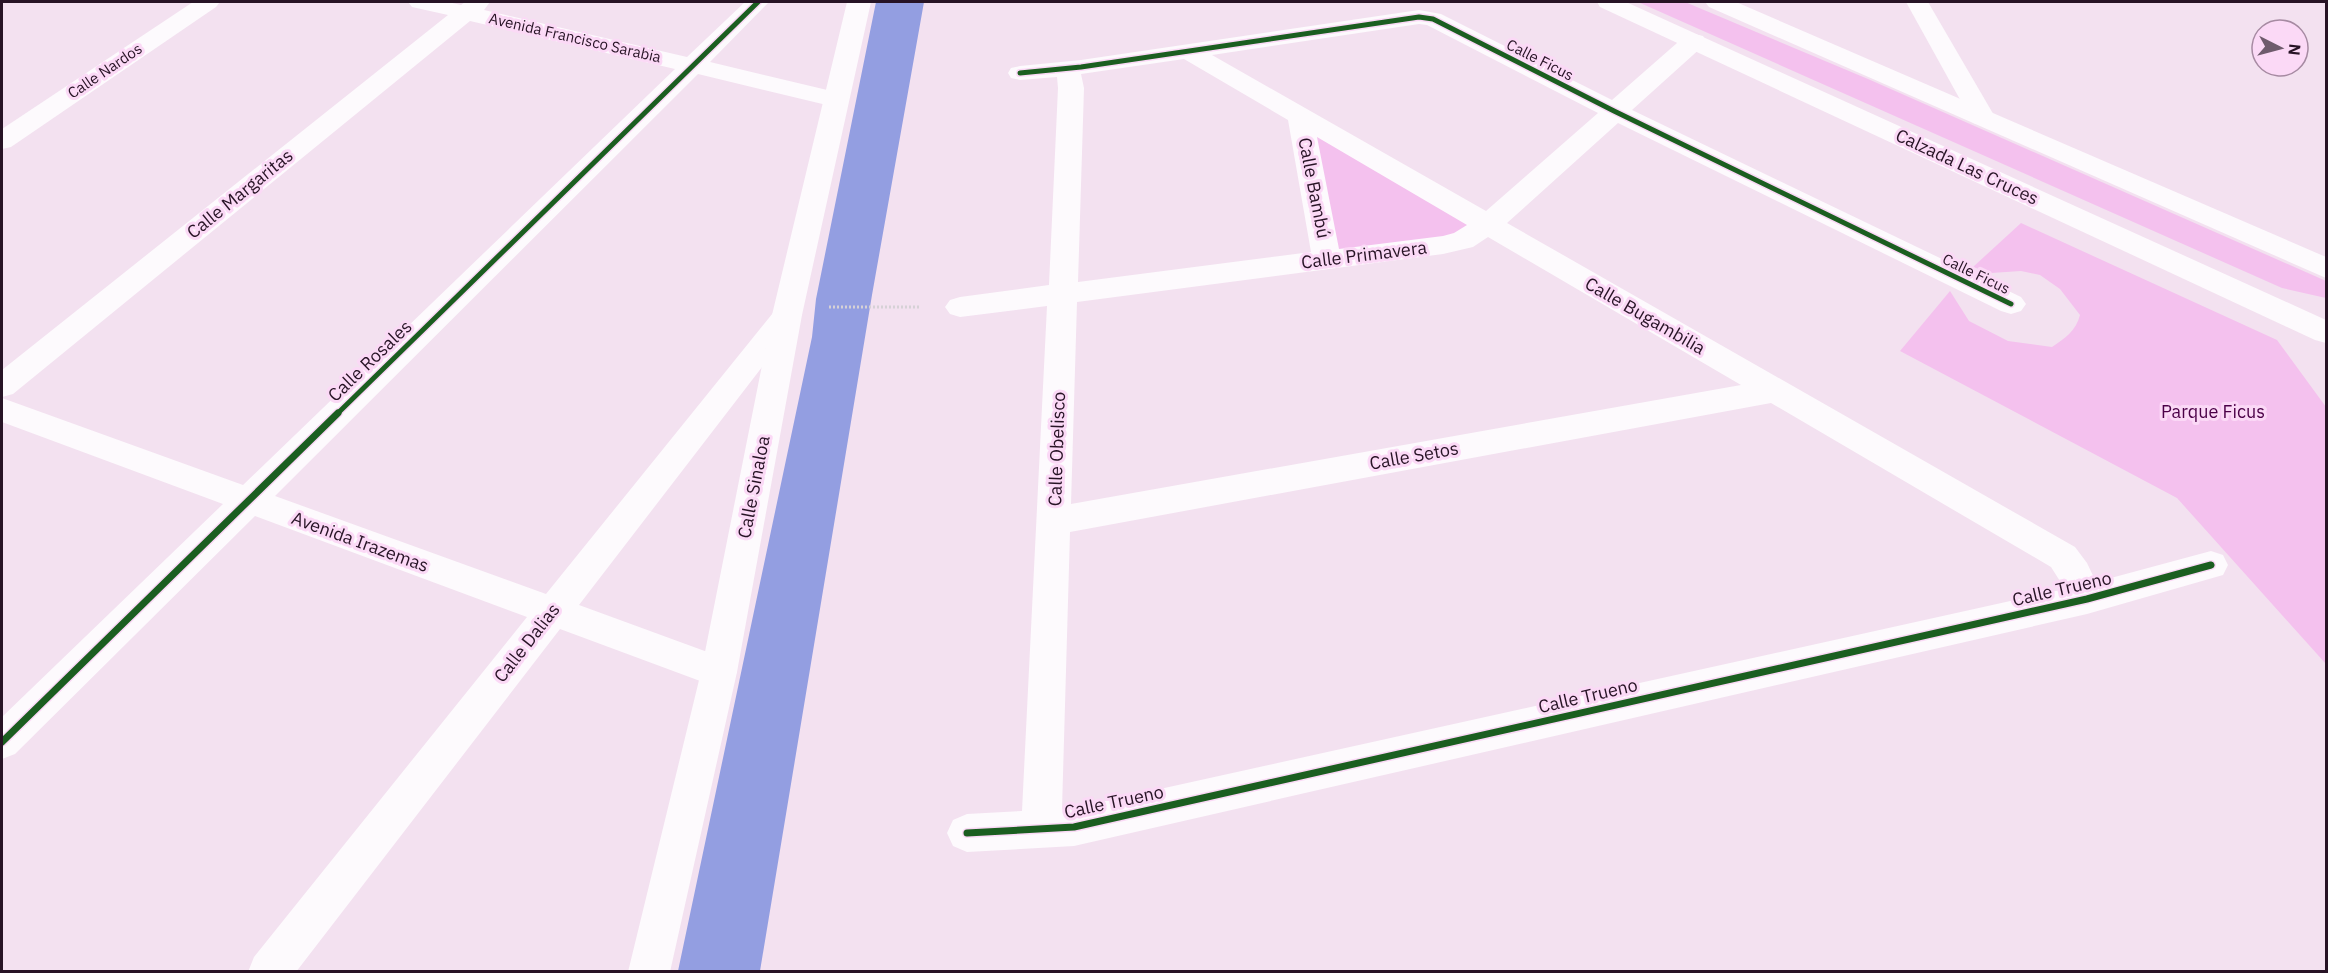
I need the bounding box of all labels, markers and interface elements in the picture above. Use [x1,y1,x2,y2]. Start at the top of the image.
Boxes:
street label: Avenida Francisco Sarabia [487,8,663,67]
north arrow [2250,18,2310,78]
street label: Calle Ficus [1504,35,1577,85]
street label: Calle Nardos [64,39,146,102]
text: N [2284,43,2305,56]
street label: Calzada Las Cruces [1892,123,2042,210]
street label: Calle Bambú [1293,135,1336,240]
street label: Calle Margaritas [182,144,297,243]
street label: Calle Primavera [1300,235,1428,274]
street label: Calle Ficus [1939,249,2013,298]
street label: Calle Bugambilia [1581,272,1710,360]
street label: Calle Rosales [323,315,416,406]
street label: Calle Obelisco [1043,391,1070,507]
park label: Parque Ficus [2161,400,2265,423]
street label: Calle Sinaloa [732,433,775,540]
street label: Calle Setos [1368,436,1460,475]
street label: Avenida Irazemas [288,506,432,577]
street label: Calle Trueno [2010,566,2114,611]
street label: Calle Dalias [489,599,565,687]
street label: Calle Trueno [1536,673,1640,718]
street label: Calle Trueno [1062,780,1166,823]

